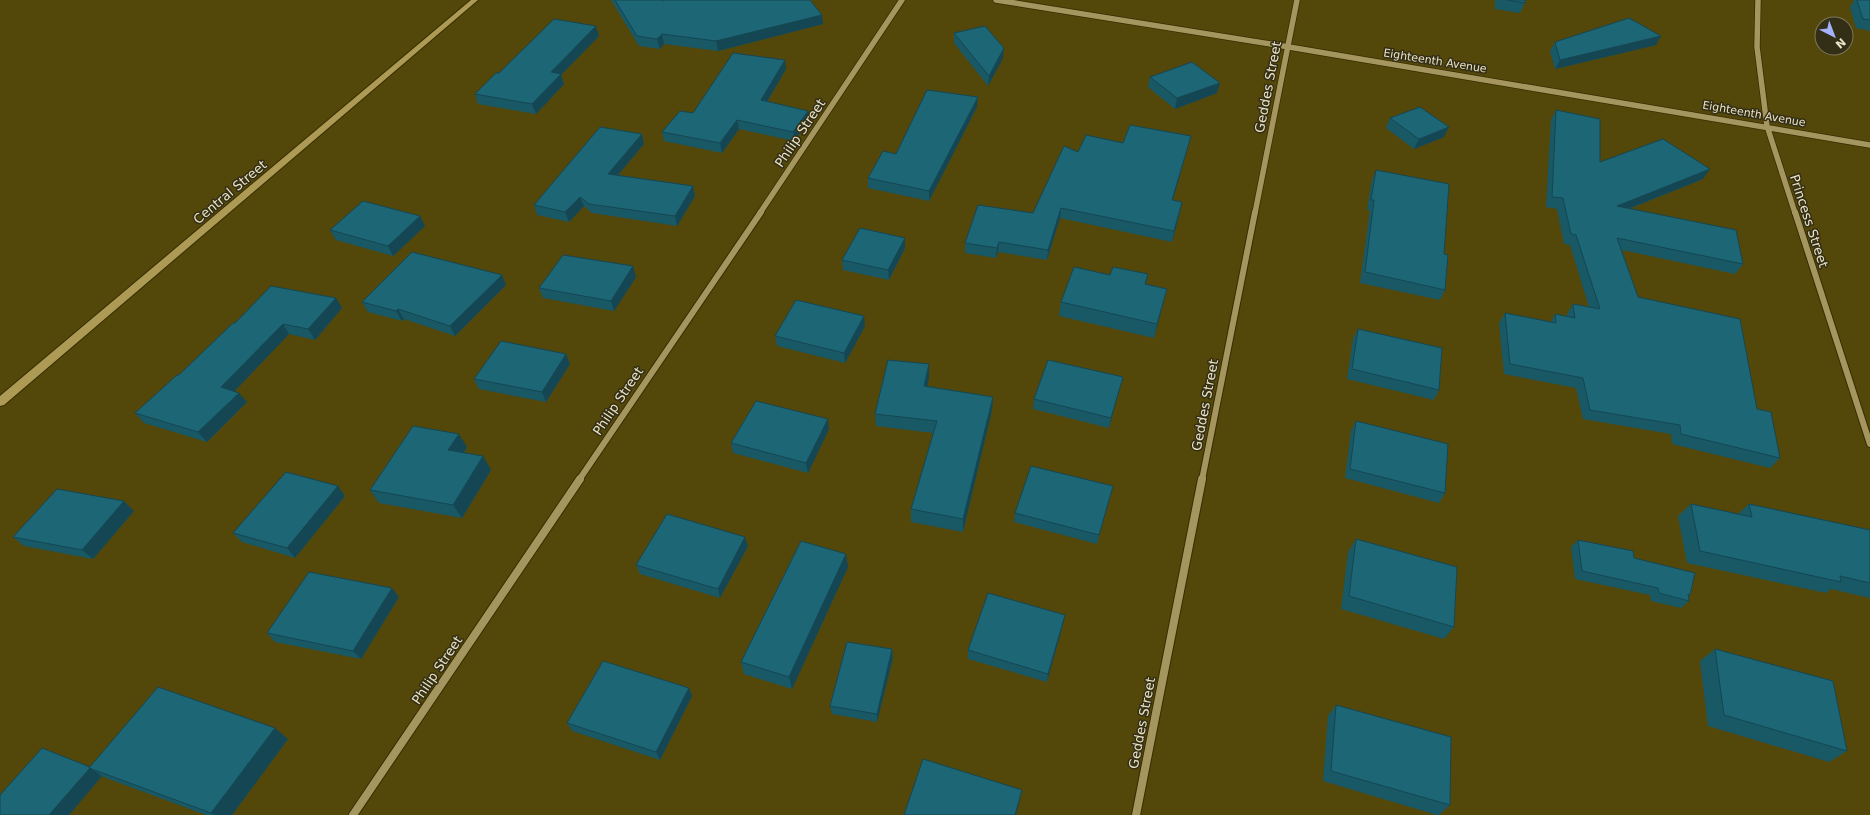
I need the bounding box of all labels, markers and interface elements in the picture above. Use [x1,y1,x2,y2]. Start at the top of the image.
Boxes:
north arrow [1814,16,1854,56]
text: N [1833,35,1848,51]
street label: Geddes Street [1252,40,1284,134]
street label: Eighteenth Avenue [1382,46,1488,76]
street label: Philip Street [772,96,828,170]
street label: Eighteenth Avenue [1701,99,1807,130]
street label: Central Street [190,157,270,227]
street label: Princess Street [1787,172,1831,270]
street label: Geddes Street [1189,358,1221,452]
street label: Philip Street [590,364,646,438]
street label: Philip Street [409,633,465,707]
street label: Geddes Street [1126,676,1158,770]

